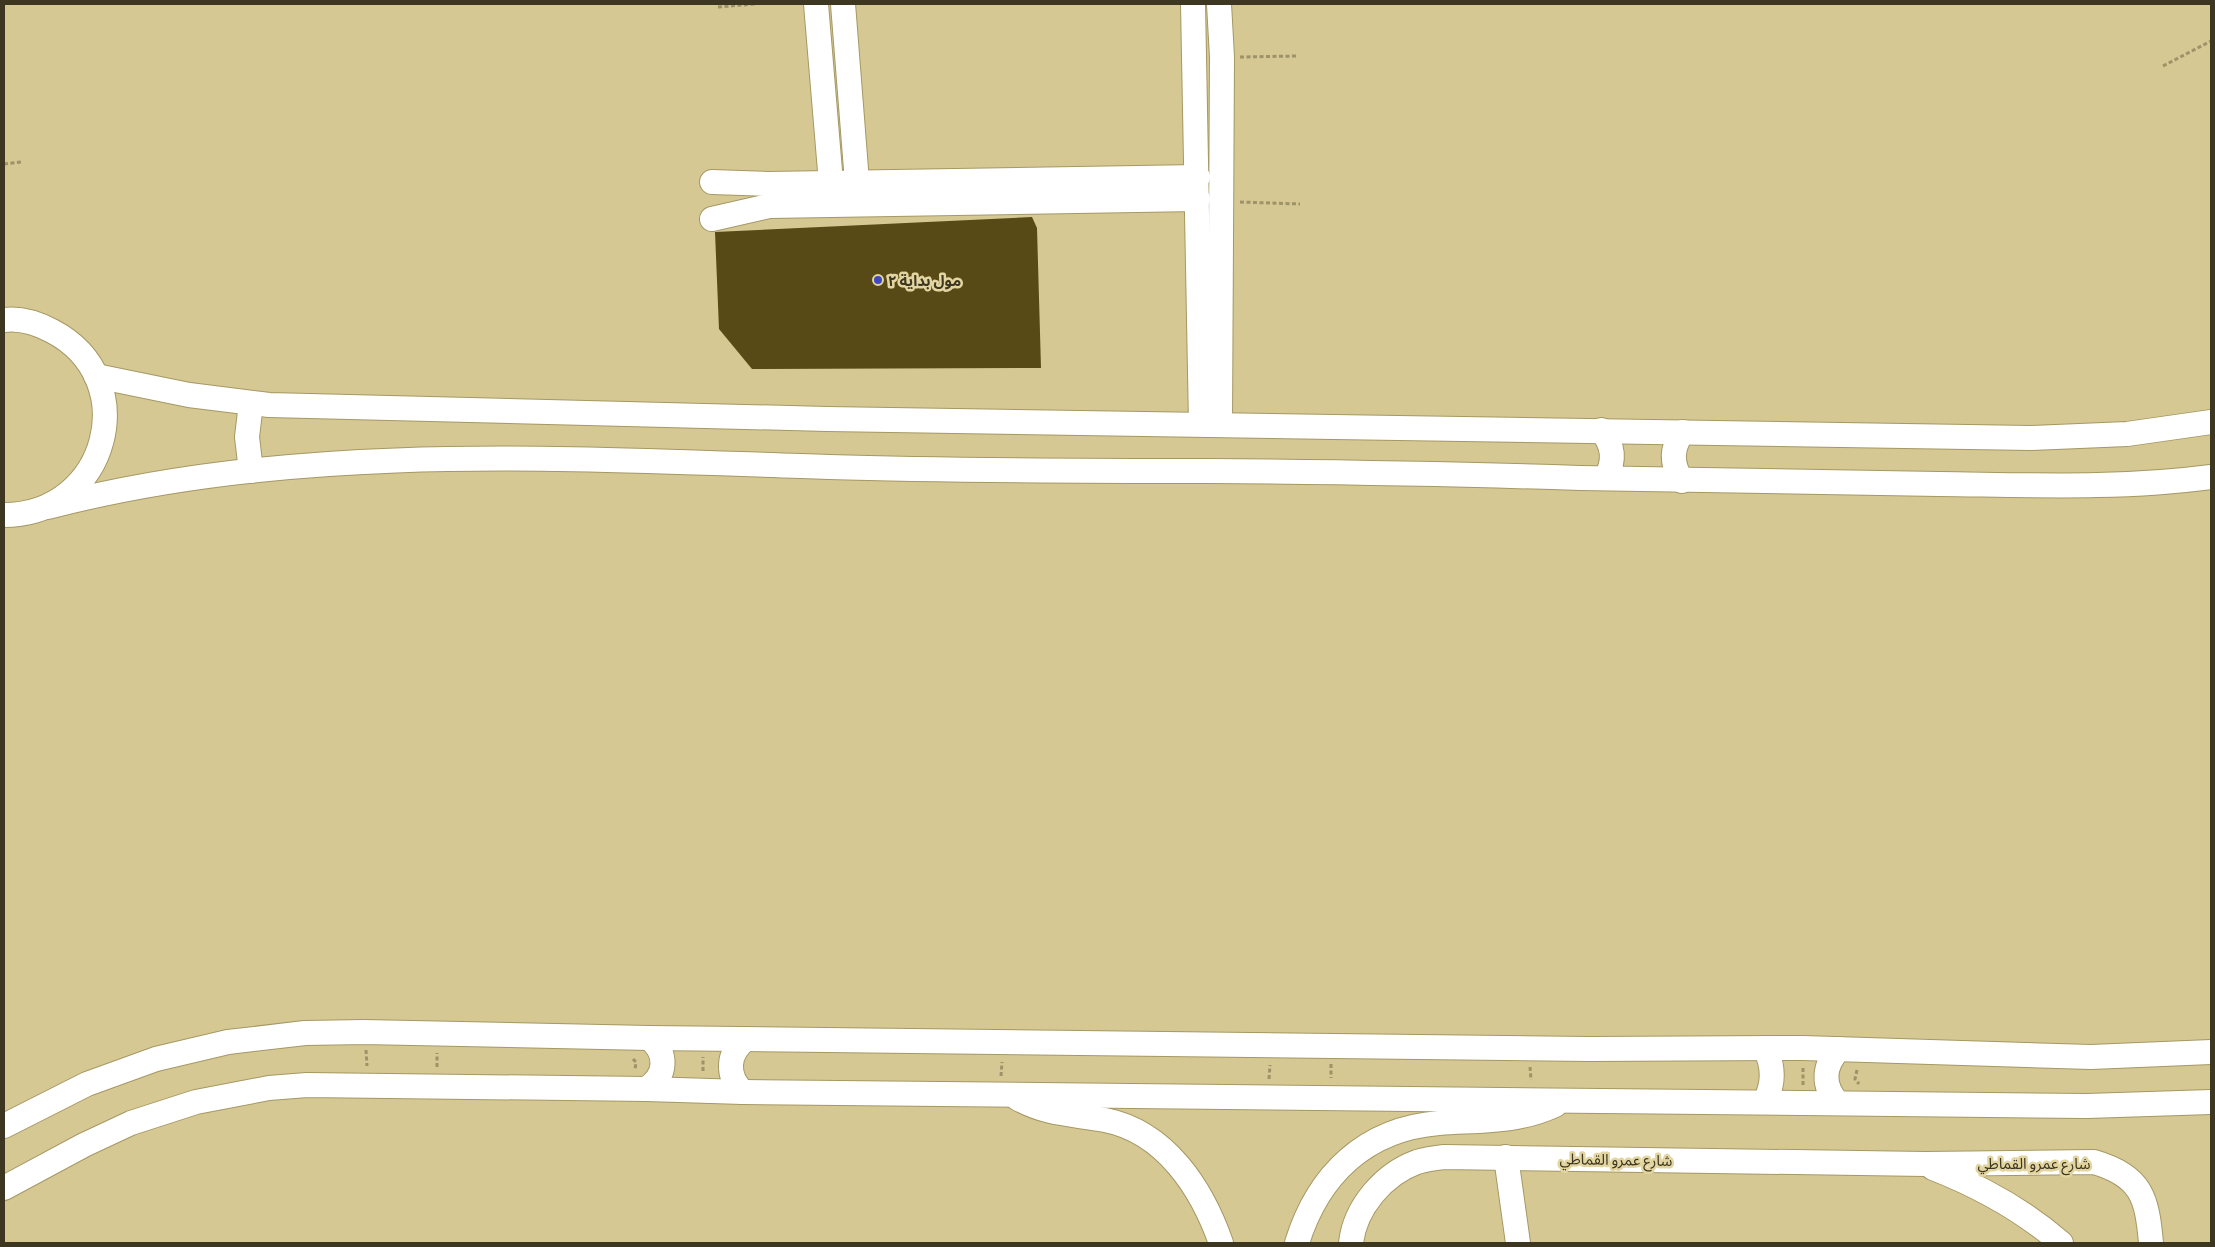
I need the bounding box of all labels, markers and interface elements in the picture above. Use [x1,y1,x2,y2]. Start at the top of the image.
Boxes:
place label: مول بداية ۲ [888,271,961,290]
marker: مول بداية ۲ [872,274,884,286]
street label: شارع عمرو القماطي [1559,1149,1673,1173]
street label: شارع عمرو القماطي [1978,1154,2091,1176]

